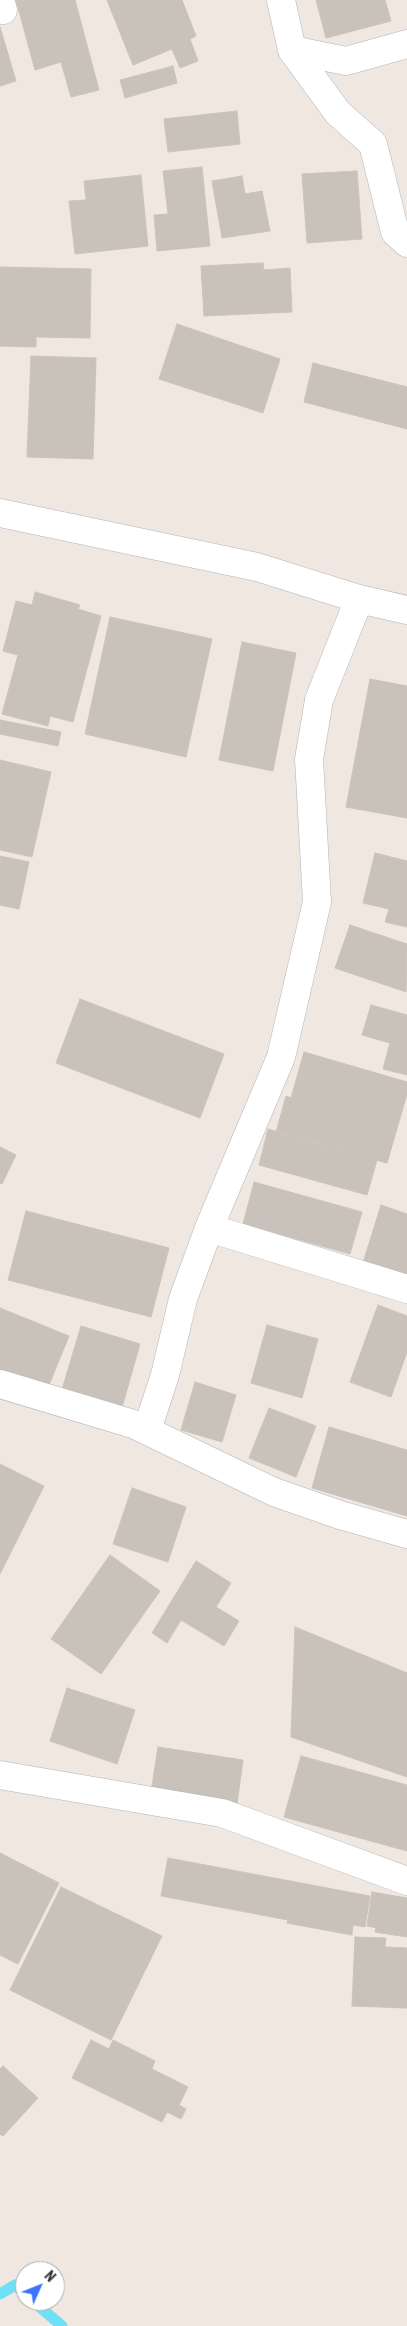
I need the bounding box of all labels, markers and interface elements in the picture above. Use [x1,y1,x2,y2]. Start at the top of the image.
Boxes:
north arrow [15,2261,65,2311]
text: N [41,2268,59,2285]

